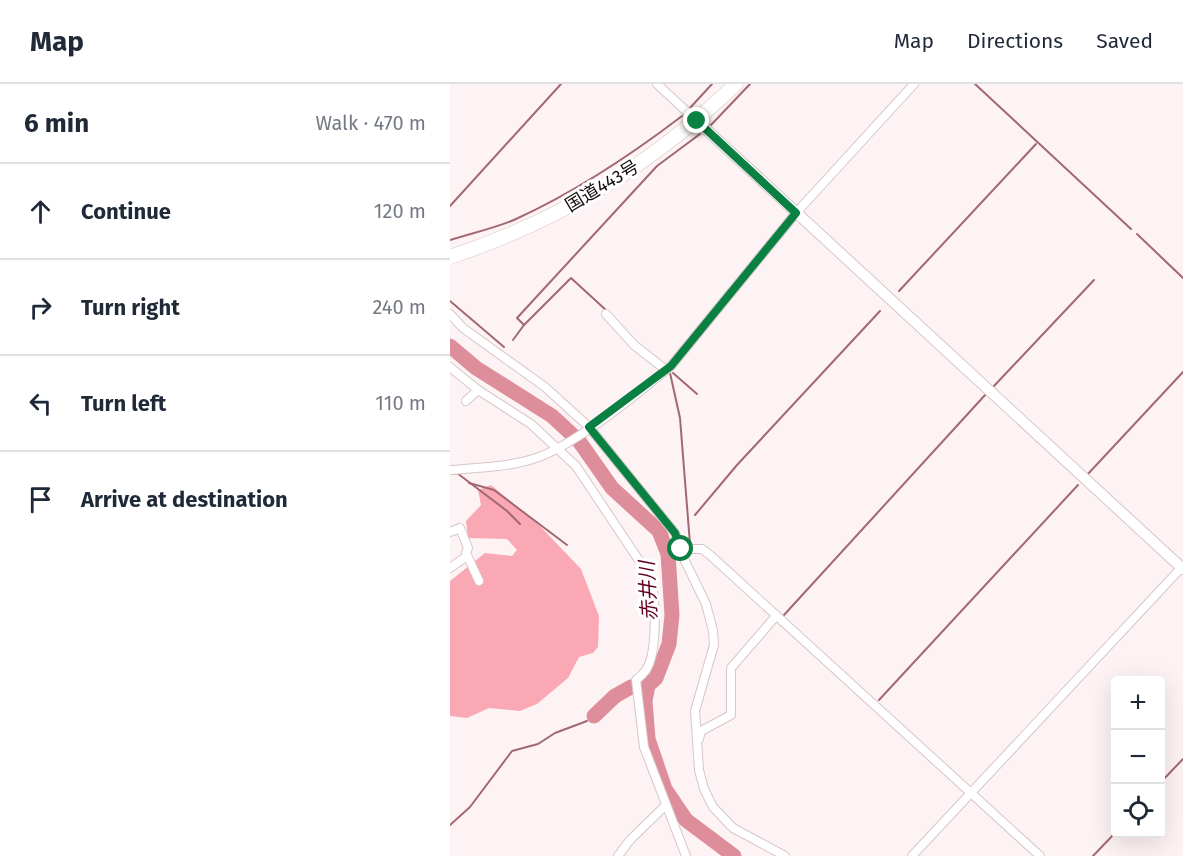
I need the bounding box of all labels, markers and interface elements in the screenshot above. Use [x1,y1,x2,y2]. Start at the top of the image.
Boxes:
text: Map [30,25,84,58]
text: Map [894,28,934,54]
text: Directions [967,28,1063,54]
text: Saved [1096,28,1153,54]
route end [683,107,709,133]
text: 6 min [24,108,89,139]
text: Walk · 470 m [316,111,426,135]
street label: 国道443号 [561,155,643,217]
icon: ahead [24,195,57,228]
text: Continue [81,198,171,225]
text: 120 m [374,199,426,223]
icon: right [24,291,57,324]
text: Turn right [81,294,180,321]
text: 240 m [372,295,426,319]
icon: left [24,387,57,420]
text: Turn left [81,390,166,417]
text: 110 m [375,391,426,415]
icon: arrive [24,483,57,516]
text: Arrive at destination [81,486,288,513]
route start [667,535,693,561]
water label: 赤井川 [634,558,662,622]
map controls [1111,676,1165,838]
button: + [1111,676,1165,730]
button: − [1111,730,1165,784]
button: locate [1111,784,1165,838]

